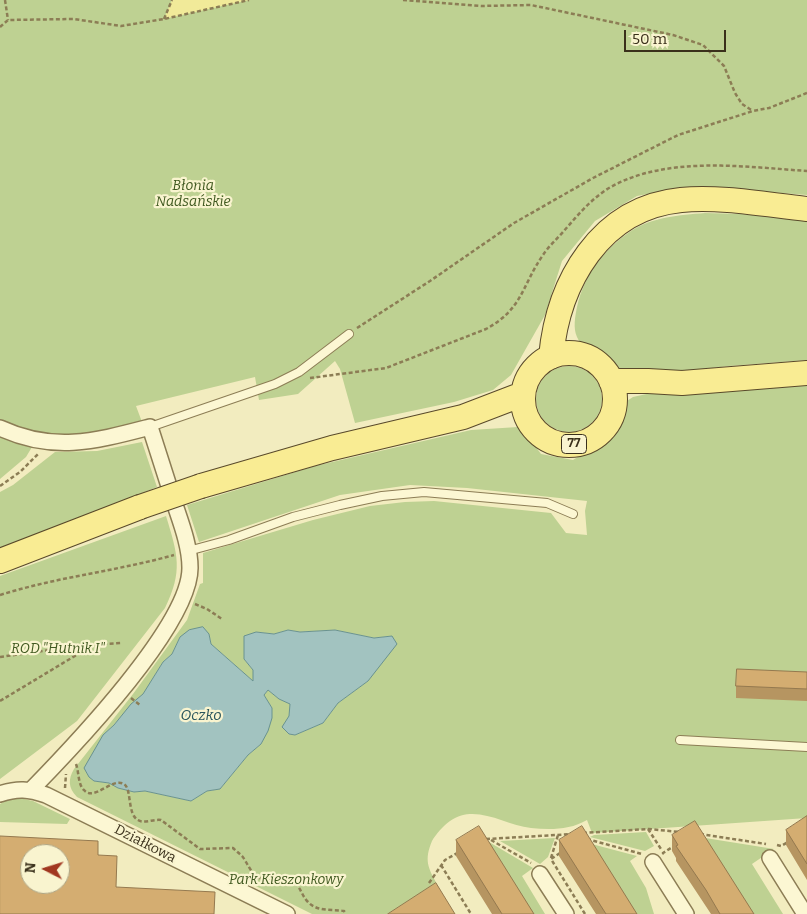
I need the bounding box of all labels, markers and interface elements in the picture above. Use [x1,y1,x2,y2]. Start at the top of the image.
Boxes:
scale bar [627,20,730,52]
text: 50 m [632,30,667,48]
park label: Błonia Nadsańskie [155,178,231,210]
road number: 77 [562,434,586,454]
park label: ROD "Hutnik I" [11,641,105,657]
water label: Oczko [180,707,222,725]
street label: Działkowa [111,821,179,867]
north arrow [20,844,70,894]
text: N [22,862,39,874]
park label: Park Kieszonkowy [229,872,343,888]

